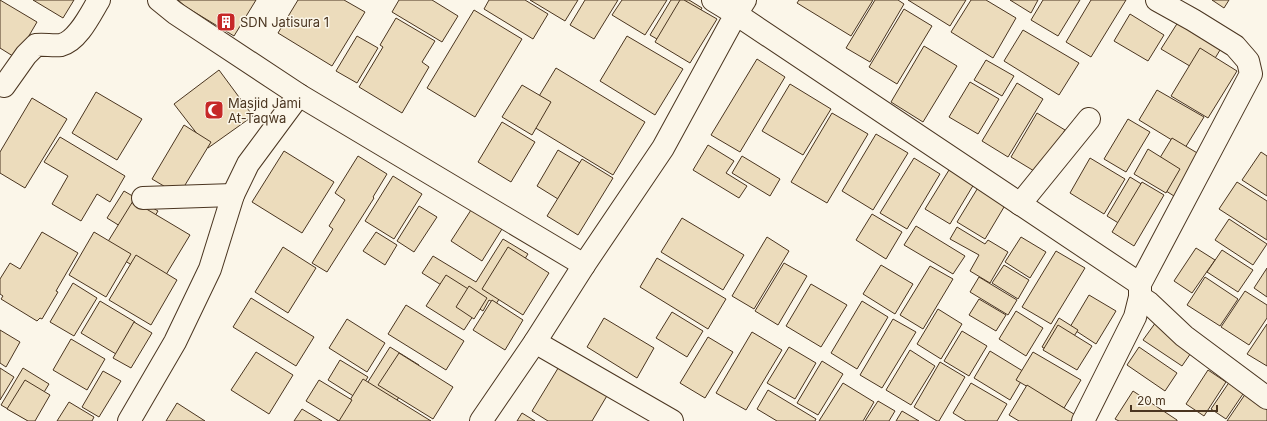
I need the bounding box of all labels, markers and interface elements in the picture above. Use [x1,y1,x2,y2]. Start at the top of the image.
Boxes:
building icon: SDN Jatisura 1 [215,11,237,33]
place label: SDN Jatisura 1 [240,14,329,30]
place label: Masjid Jami At-Taqwa [228,95,301,126]
mosque icon: Masjid Jami At-Taqwa [203,99,225,121]
scale bar [1131,387,1217,413]
text: 20 m [1137,393,1166,408]

